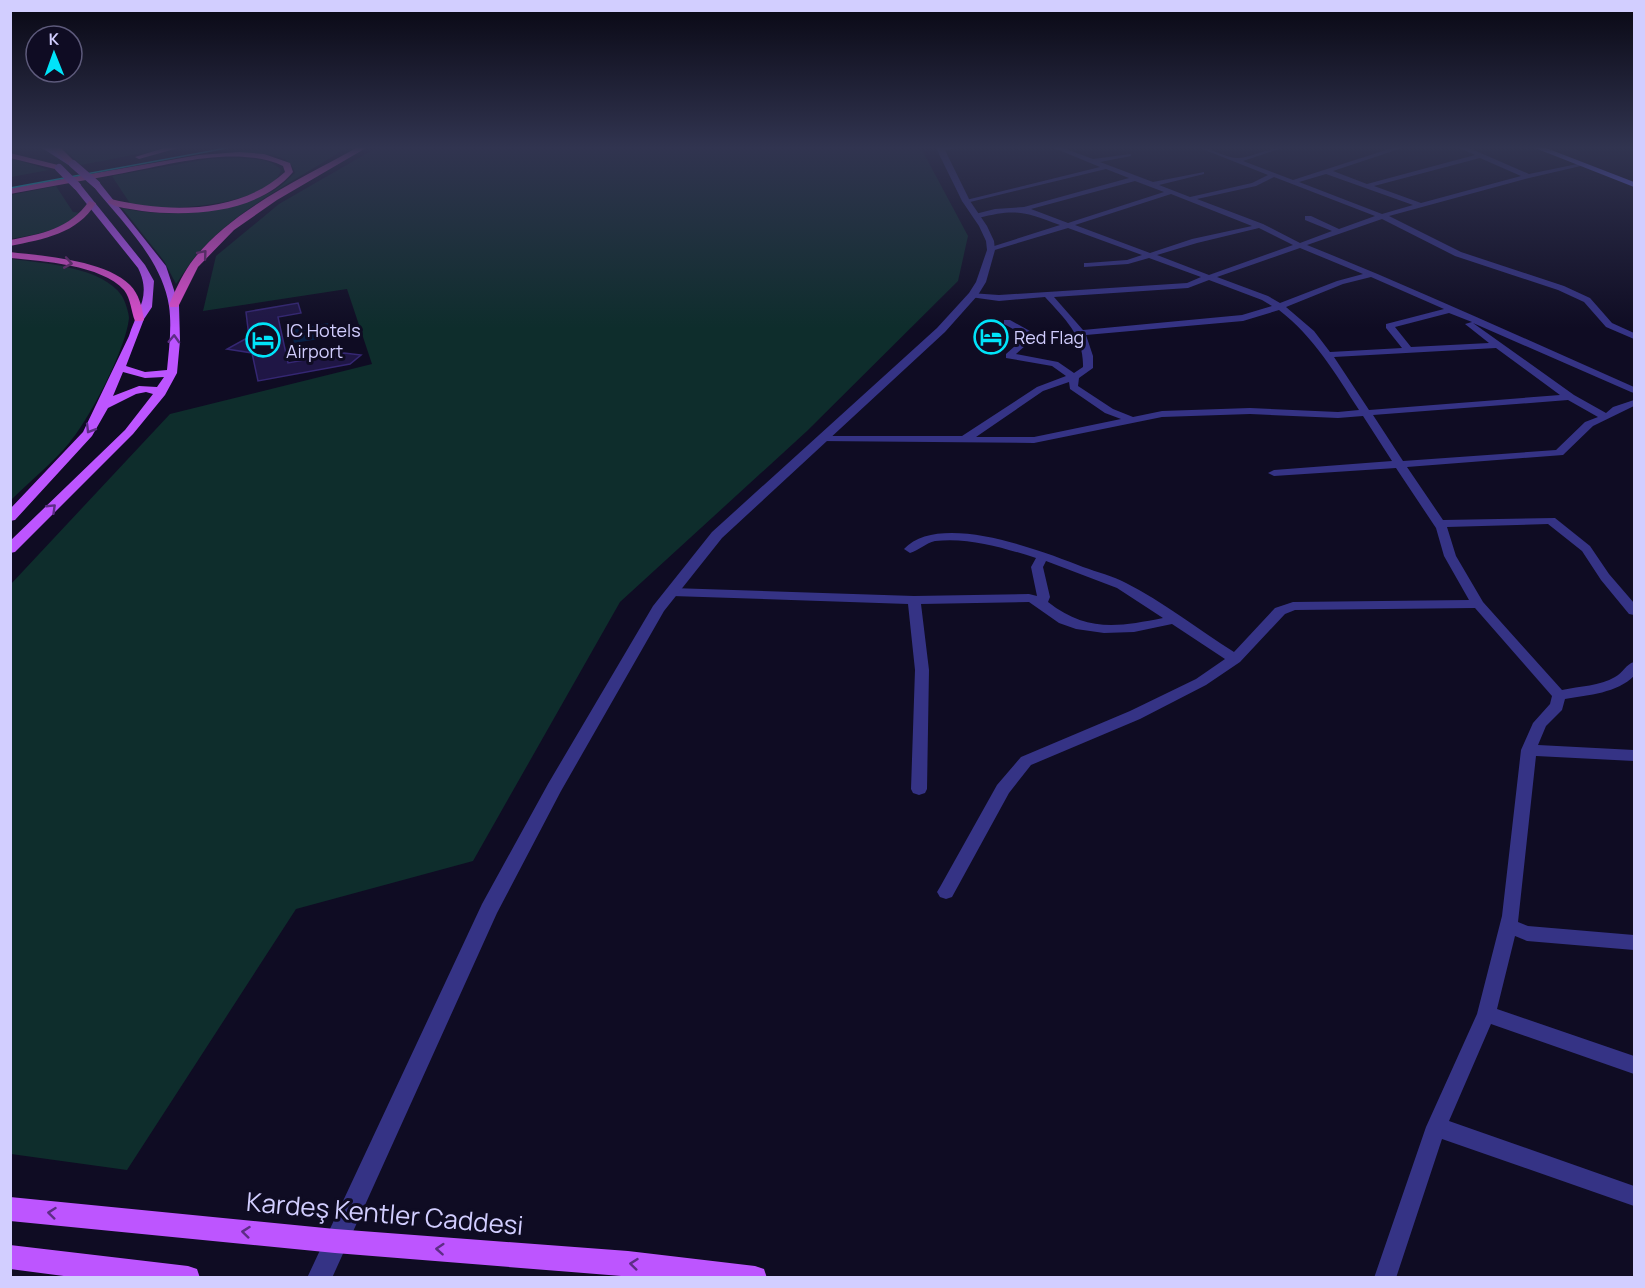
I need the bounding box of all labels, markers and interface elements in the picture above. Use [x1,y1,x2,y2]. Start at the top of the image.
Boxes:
north arrow [24,24,84,84]
text: K [48,28,60,50]
one-way arrow [195,250,206,261]
one-way arrow [63,256,73,269]
place label: IC Hotels Airport [286,318,361,363]
hotel icon: Red Flag [973,319,1009,355]
hotel icon: IC Hotels Airport [245,322,281,358]
place label: Red Flag [1014,325,1084,349]
one-way arrow [168,334,181,343]
one-way arrow [85,423,97,433]
one-way arrow [45,505,56,516]
street label: Kardeş Kentler Caddesi [245,1183,525,1243]
one-way arrow [47,1207,56,1220]
one-way arrow [241,1226,250,1239]
one-way arrow [435,1243,444,1256]
one-way arrow [630,1258,639,1271]

